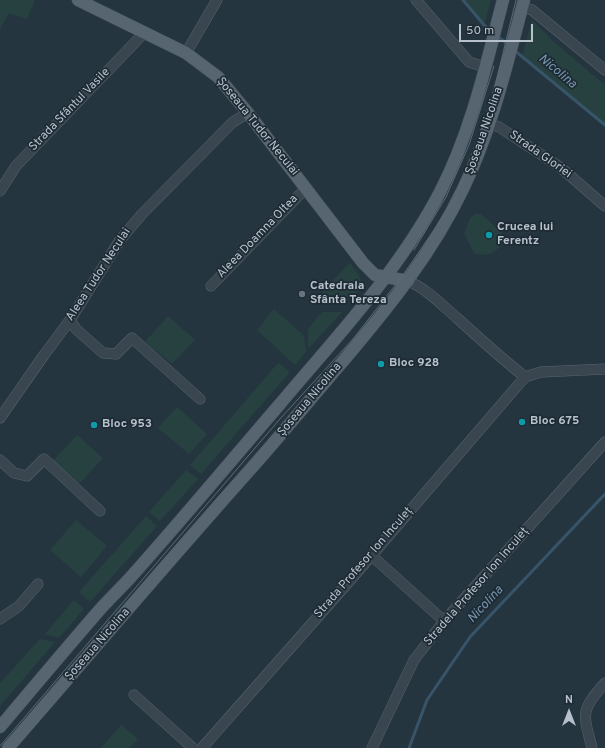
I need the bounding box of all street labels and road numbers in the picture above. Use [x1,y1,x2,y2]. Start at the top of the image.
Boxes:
street label: Strada Sfântul Vasile [27,65,113,155]
street label: Șoseaua Tudor Neculai [213,75,301,179]
street label: Șoseaua Nicolina [463,85,507,177]
street label: Strada Gloriei [506,128,574,182]
street label: Aleea Doamna Oltea [215,192,301,282]
street label: Aleea Tudor Neculai [64,226,134,324]
street label: Șoseaua Nicolina [275,360,345,440]
street label: Strada Profesor Ion Inculeț [312,504,416,622]
street label: Stradela Profesor Ion Inculeț [422,525,532,649]
street label: Șoseaua Nicolina [63,606,133,684]

